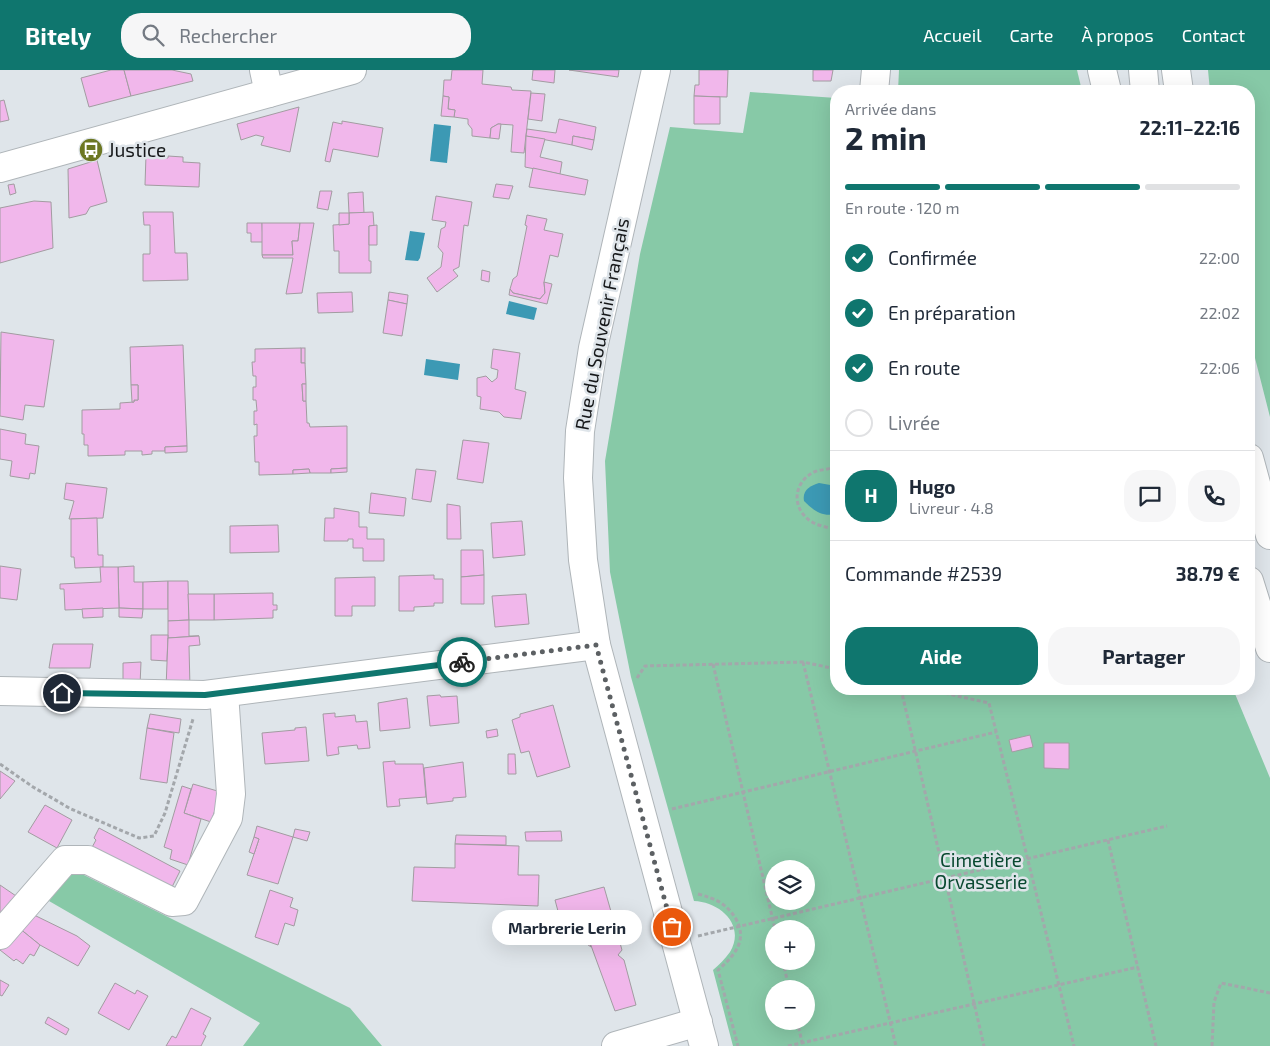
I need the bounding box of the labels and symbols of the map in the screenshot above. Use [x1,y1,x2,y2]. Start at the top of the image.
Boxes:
bus stop icon: Justice [78,137,104,163]
place label: Justice [108,138,166,161]
street label: Rue du Souvenir Français [570,216,634,432]
courier [437,637,487,687]
pin [41,672,83,714]
park label: Cimetière Orvasserie [935,848,1027,893]
pin [651,906,693,948]
callout: Marbrerie Lerin [492,910,642,944]

